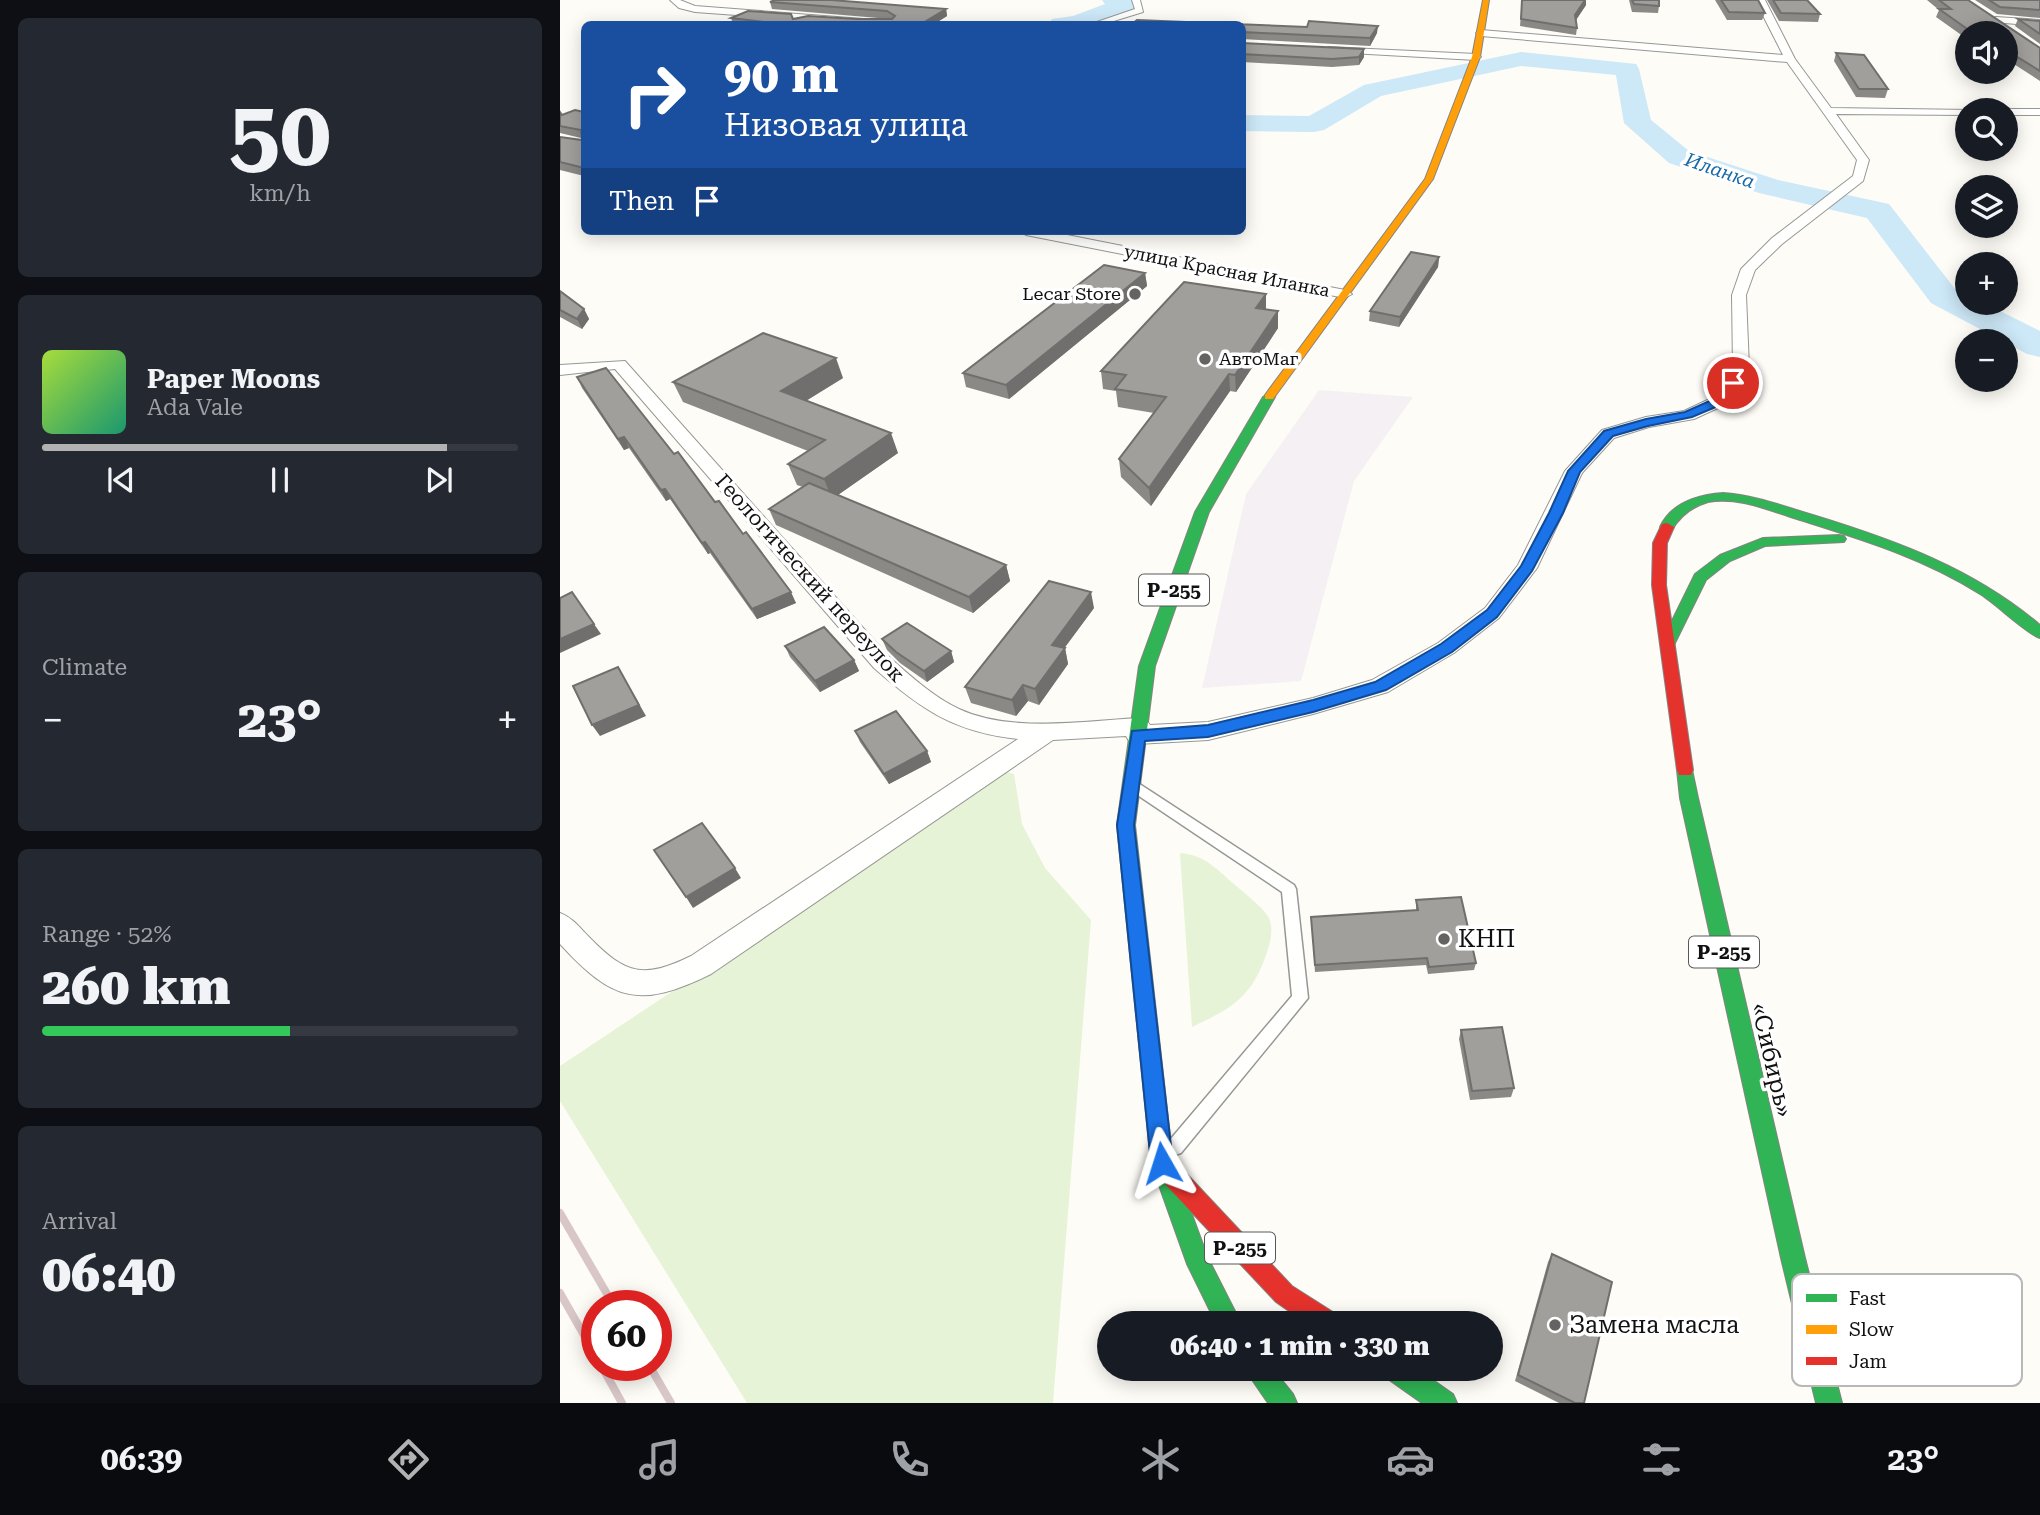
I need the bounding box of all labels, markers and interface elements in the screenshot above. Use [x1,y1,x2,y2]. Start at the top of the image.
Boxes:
map controls [1955,21,2018,392]
button: sound [1955,21,2018,84]
text: 90 m [724,47,839,104]
icon: right [609,49,700,140]
text: 50 [229,81,331,187]
button: search [1955,98,2018,161]
text: Низовая улица [724,106,968,144]
water label: Иланка [1681,148,1758,193]
button: layers [1955,175,2018,238]
text: km/h [249,180,311,207]
icon: arrive [688,182,726,220]
text: Then [609,186,674,216]
street label: улица Красная Иланка [1123,240,1332,301]
button: + [1955,252,2018,315]
place label: Lecar Store [1022,283,1121,304]
marker: Lecar Store [1127,286,1143,302]
button: − [1955,329,2018,392]
place label: АвтоМаг [1219,348,1299,369]
marker: АвтоМаг [1197,351,1213,367]
pin [1703,353,1763,413]
text: Paper Moons [147,364,320,394]
icon: arrive [1714,364,1752,402]
text: Ada Vale [147,394,243,421]
icon: previous [102,461,140,499]
icon: pause [261,461,299,499]
icon: next [420,461,458,499]
street label: Геологический переулок [710,469,910,687]
road number: Р-255 [1139,575,1209,606]
text: Climate [42,654,127,681]
text: 23° [238,689,322,750]
text: − [42,698,63,742]
text: + [497,698,518,742]
text: Range · 52% [42,921,171,948]
place label: КНП [1458,925,1515,953]
marker: КНП [1436,931,1452,947]
road number: Р-255 [1689,936,1759,968]
text: 260 km [42,956,230,1017]
street label: «Сибирь» [1745,1000,1799,1120]
position arrow [1125,1126,1199,1200]
text: Arrival [42,1208,117,1235]
road number: Р-255 [1205,1232,1275,1264]
text: 06:40 [42,1243,176,1304]
legend [1792,1274,2022,1386]
text: Fast [1849,1287,1886,1310]
speed limit sign: 60 [581,1290,672,1381]
place label: Замена масла [1569,1311,1739,1339]
marker: Замена масла [1547,1317,1563,1333]
text: Slow [1849,1318,1894,1341]
text: 06:40 · 1 min · 330 m [1170,1331,1430,1361]
text: Jam [1849,1350,1887,1373]
icon: directions [384,1435,433,1484]
icon: music [635,1435,684,1484]
icon: phone [885,1435,934,1484]
icon: climate [1136,1435,1185,1484]
icon: car [1386,1435,1435,1484]
icon: filters [1637,1435,1686,1484]
text: 06:39 [101,1440,182,1478]
text: 23° [1887,1440,1939,1478]

